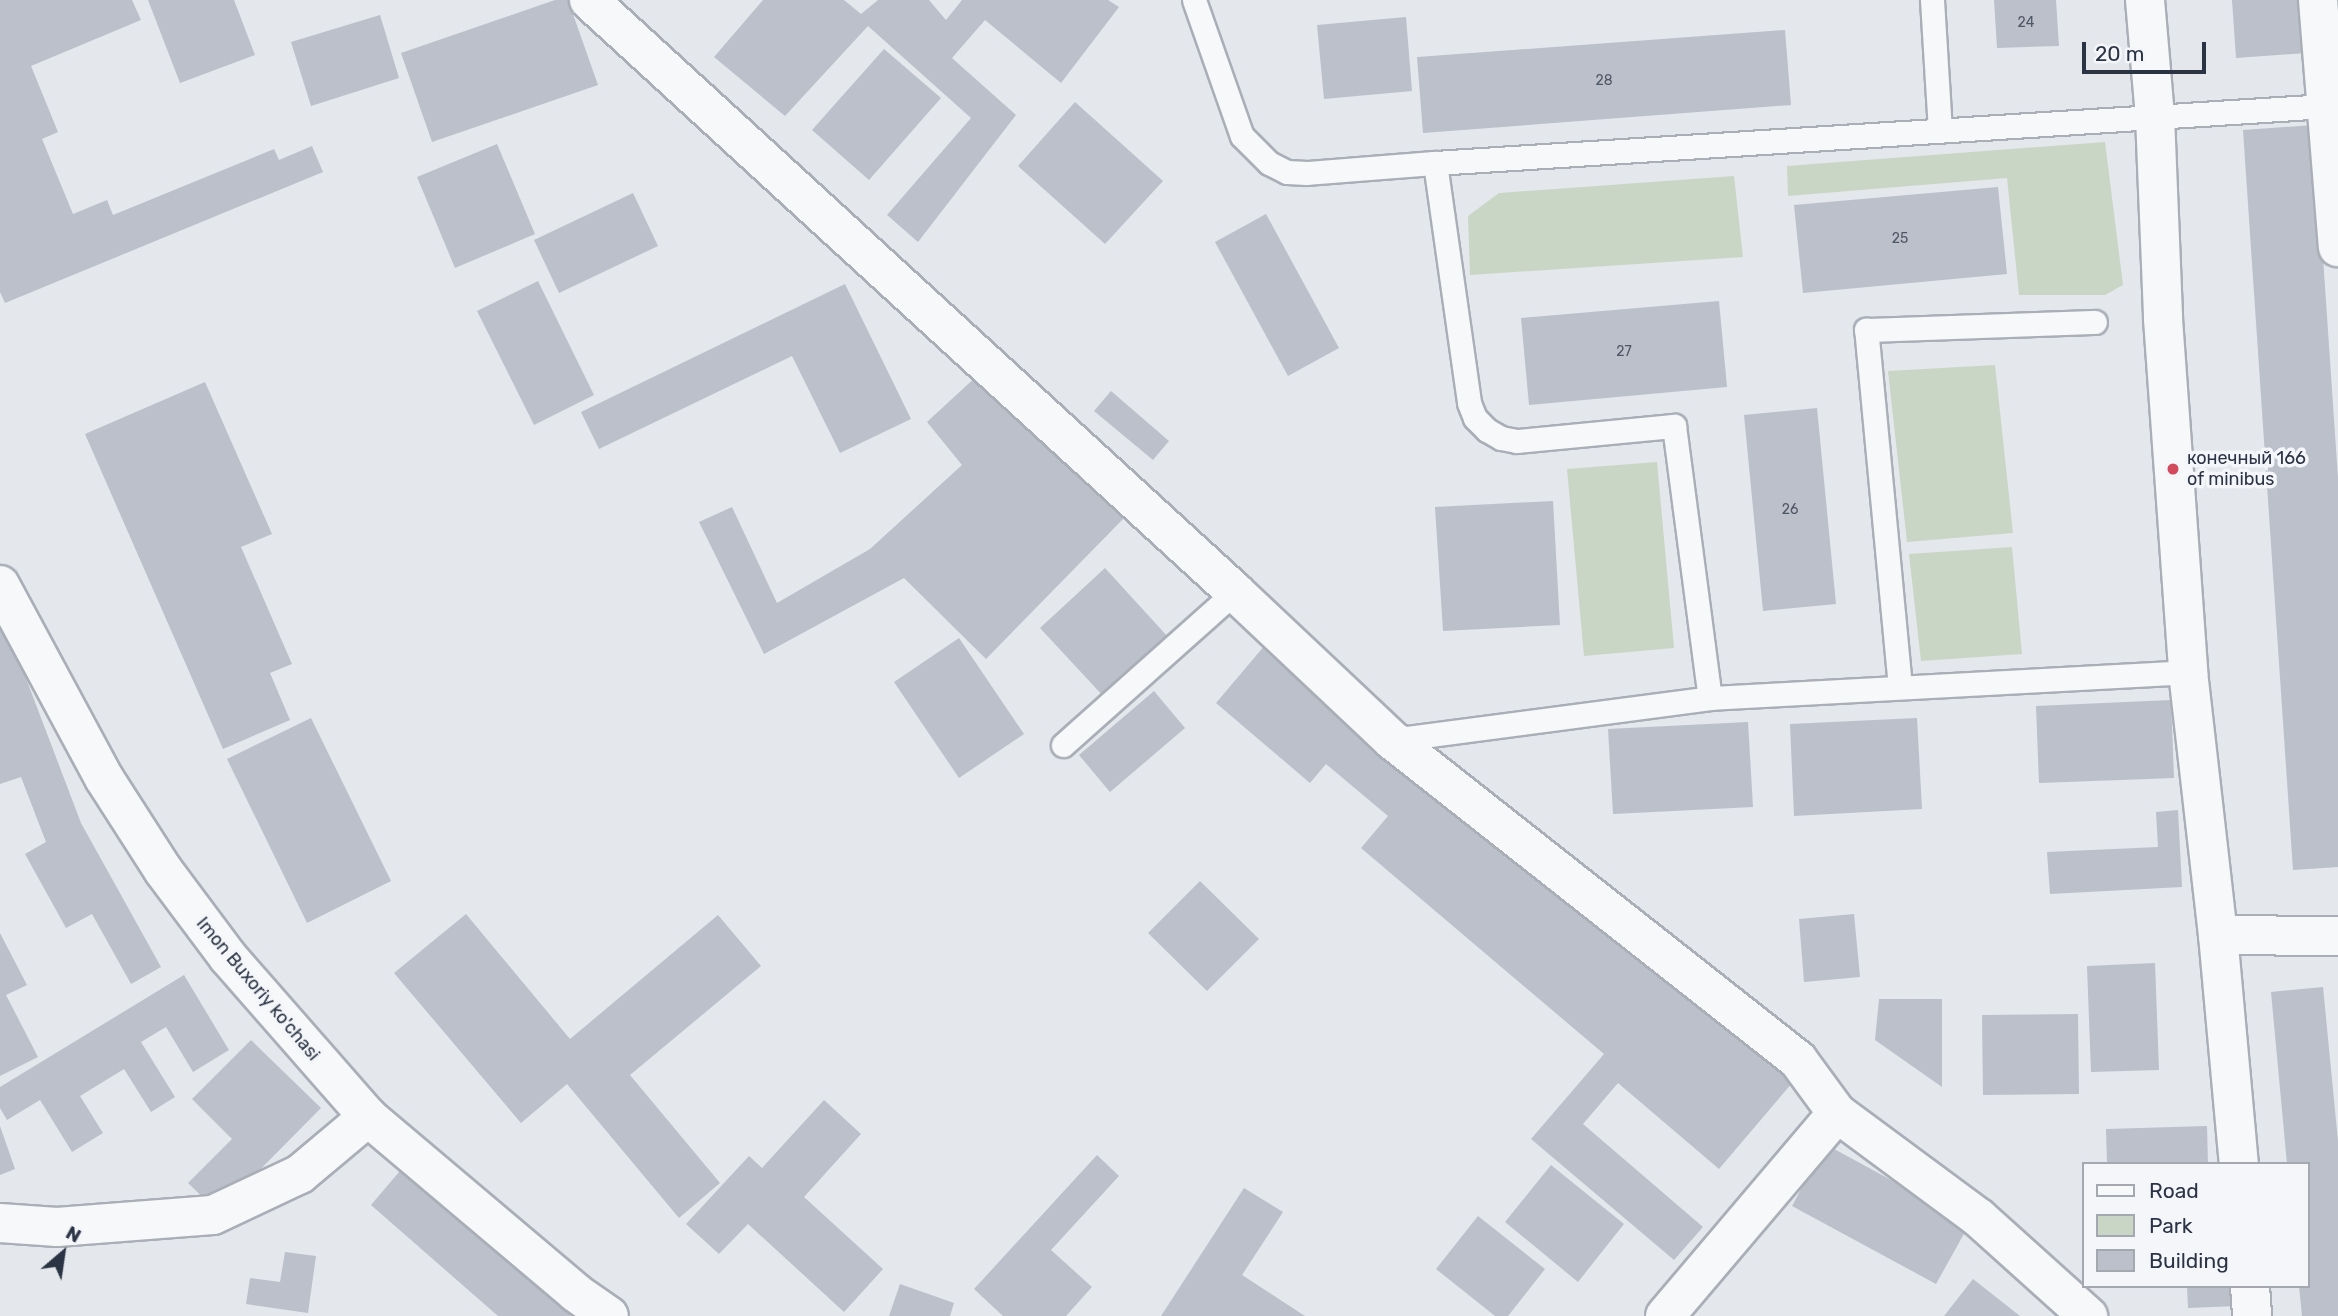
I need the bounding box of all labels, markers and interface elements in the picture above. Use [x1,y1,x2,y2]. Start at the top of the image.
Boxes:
house number: 24 [2018,15,2034,31]
scale bar [2086,28,2210,72]
text: 20 m [2095,41,2144,66]
house number: 28 [1595,73,1613,89]
house number: 25 [1892,231,1908,247]
house number: 27 [1616,344,1632,360]
place label: конечный 166 of minibus [2187,448,2306,490]
marker: конечный 166 of minibus [2165,461,2181,477]
house number: 26 [1782,502,1798,518]
street label: Imon Buxoriy ko'chasi [192,913,324,1065]
legend [2082,1162,2310,1288]
text: Road [2149,1178,2199,1203]
text: Park [2149,1213,2193,1238]
north arrow [28,1218,98,1288]
text: N [62,1221,85,1248]
text: Building [2149,1248,2229,1273]

